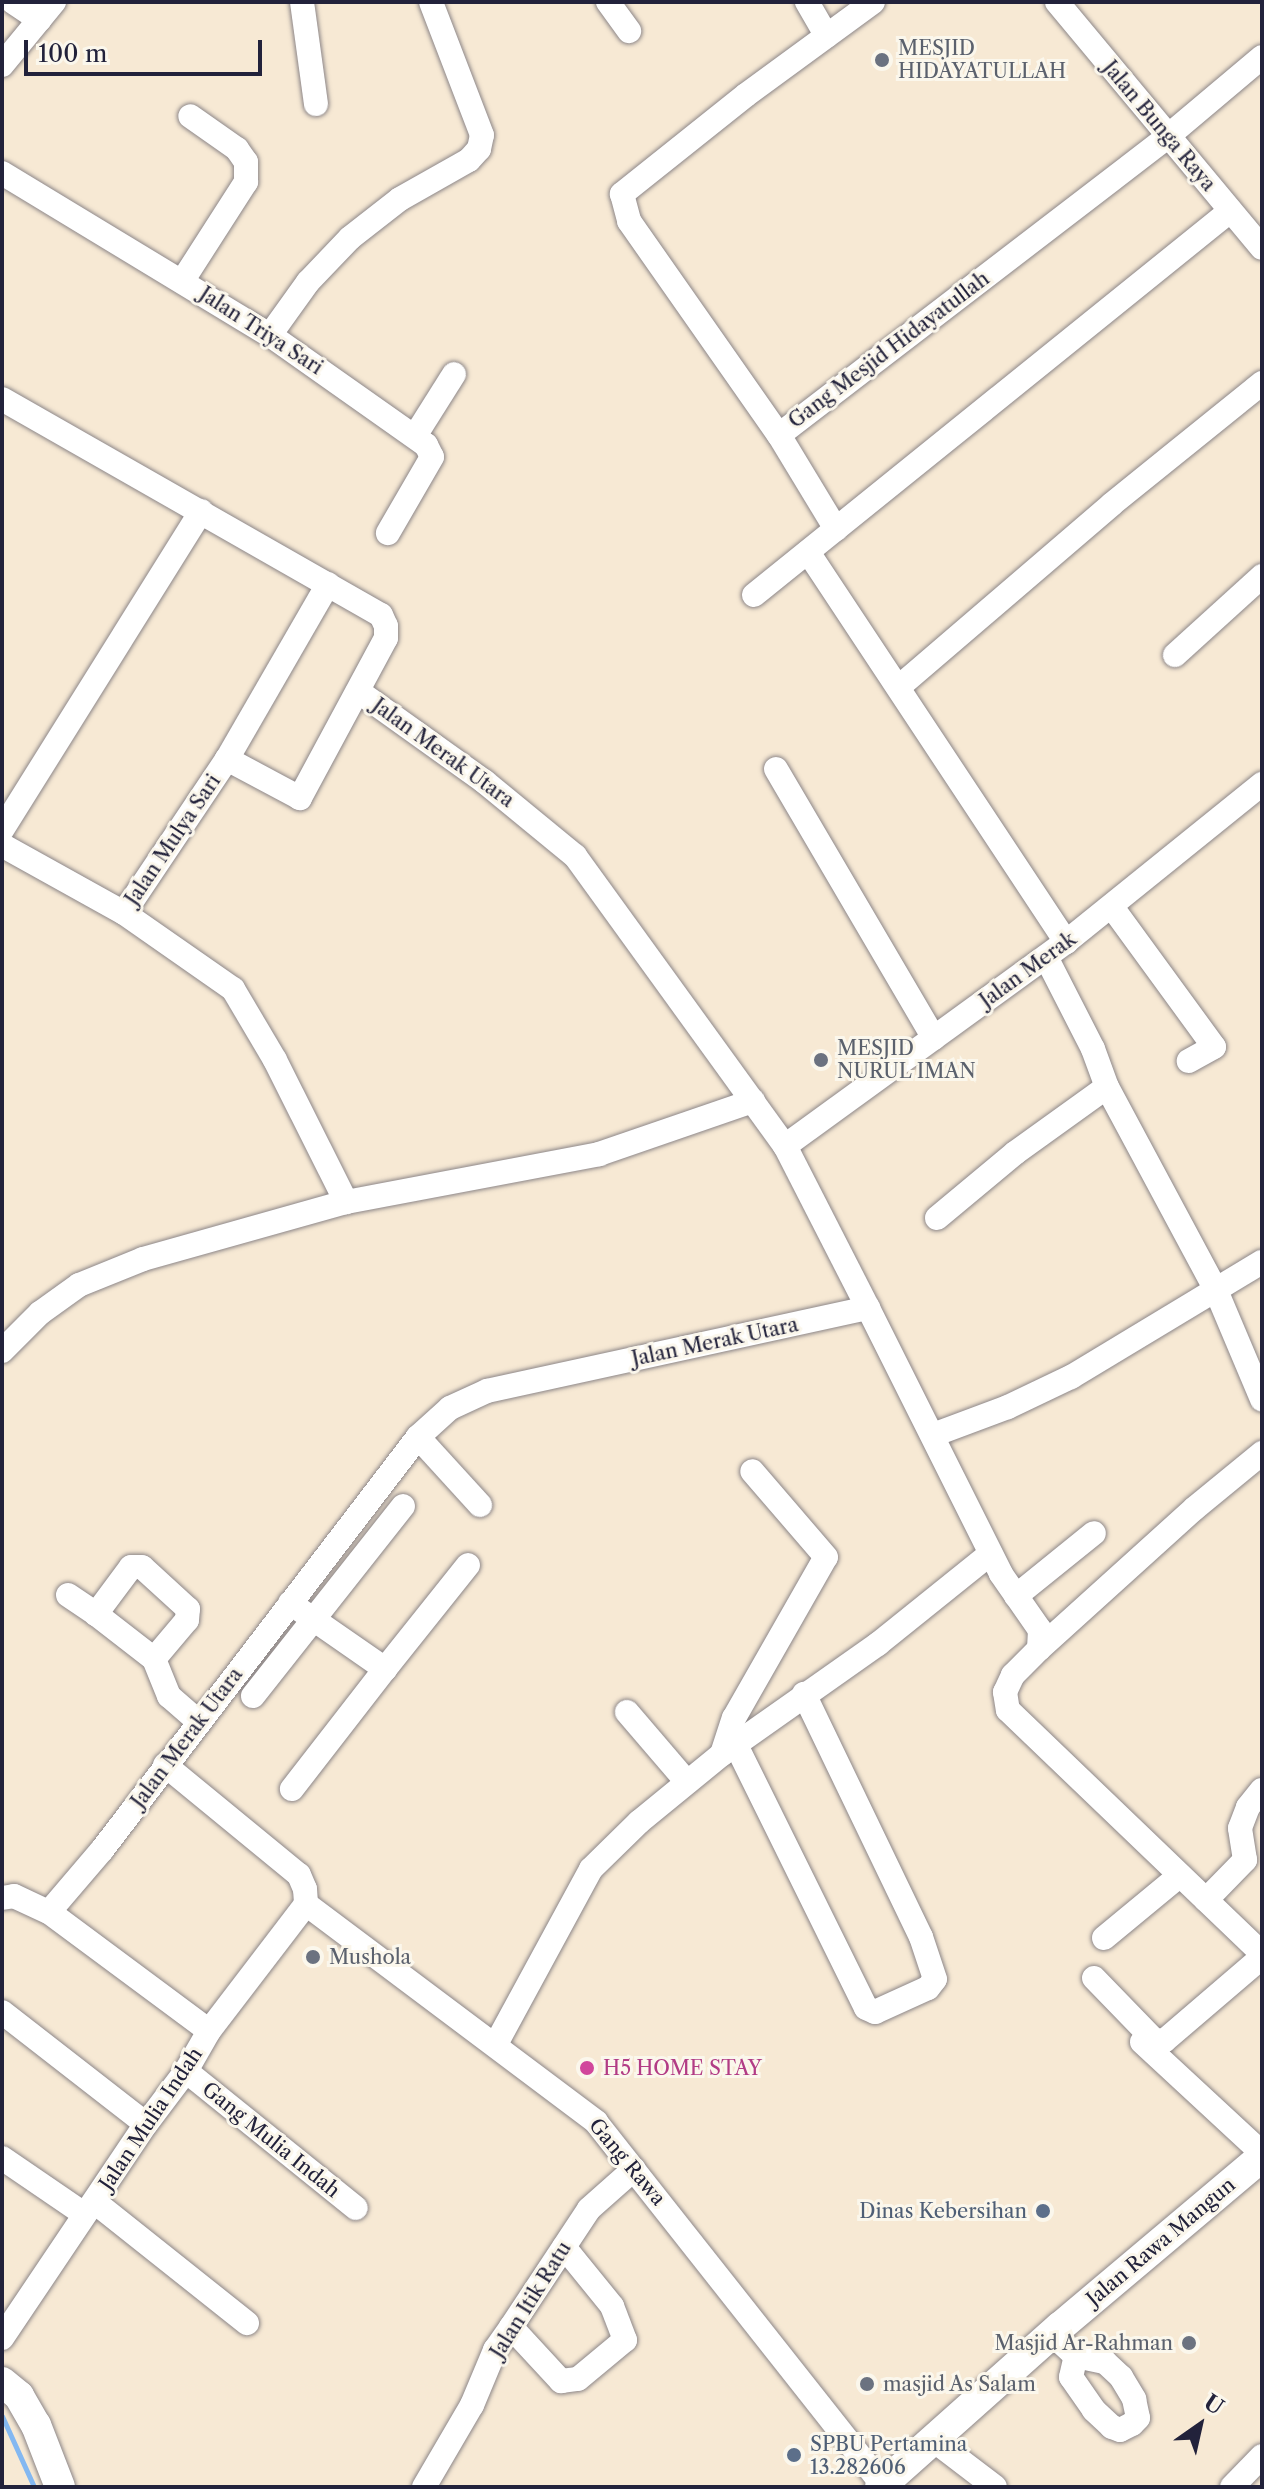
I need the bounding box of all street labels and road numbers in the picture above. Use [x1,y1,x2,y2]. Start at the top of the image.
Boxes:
street label: Jalan Bunga Raya [1098,56,1220,196]
street label: Gang Mesjid Hidayatullah [784,267,994,433]
street label: Jalan Triya Sari [194,282,328,380]
street label: Jalan Merak Utara [367,693,519,813]
street label: Jalan Mulya Sari [120,770,226,910]
street label: Jalan Merak [975,927,1081,1013]
street label: Jalan Merak Utara [629,1313,801,1371]
street label: Jalan Merak Utara [126,1663,248,1813]
street label: Jalan Mulia Indah [94,2043,208,2195]
street label: Gang Mulia Indah [197,2077,345,2203]
street label: Gang Rawa [584,2114,670,2210]
street label: Jalan Rawa Mangun [1082,2173,1240,2311]
street label: Jalan Itik Ratu [485,2237,577,2363]

